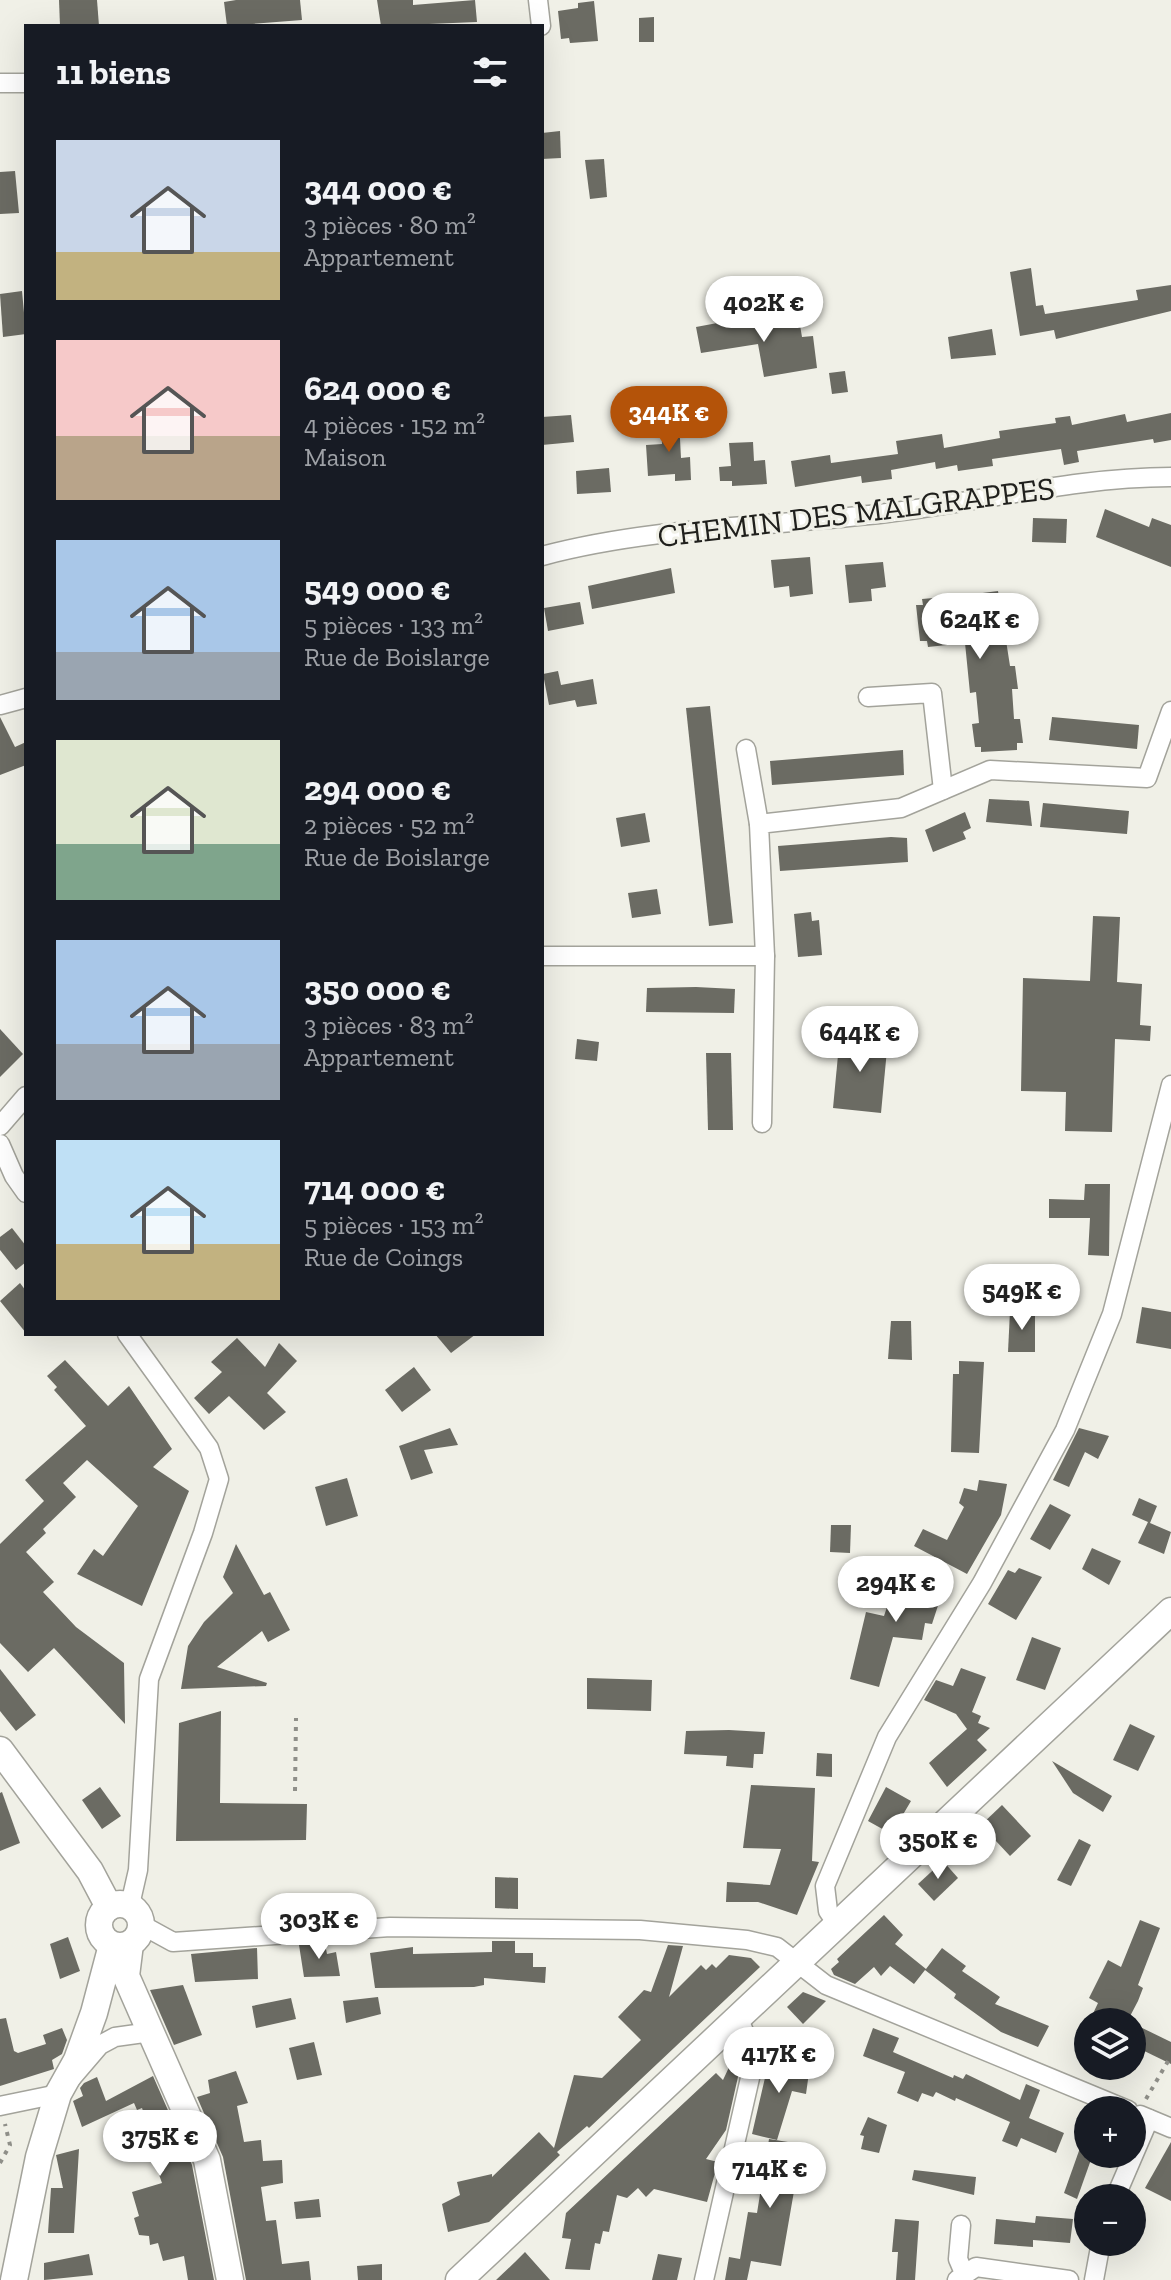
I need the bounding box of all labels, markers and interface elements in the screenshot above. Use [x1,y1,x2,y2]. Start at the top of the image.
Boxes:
icon: filters [468,50,512,94]
text: 11 biens [56,52,171,93]
text: 344 000 € [304,168,452,209]
icon: home [120,172,216,268]
text: 3 pièces · 80 m² [304,209,476,241]
text: Appartement [304,241,454,273]
pin: 402K € [699,276,829,344]
text: 402K € [723,286,805,318]
text: 624 000 € [304,368,451,409]
icon: home [120,372,216,468]
pin: 344K € [604,386,734,454]
text: 344K € [628,396,710,428]
text: 4 pièces · 152 m² [304,409,485,441]
text: Maison [304,441,386,473]
street label: CHEMIN DES MALGRAPPES [655,469,1057,555]
text: 549 000 € [304,568,451,609]
icon: home [120,572,216,668]
pin: 624K € [915,593,1045,661]
text: 624K € [940,603,1020,635]
text: 5 pièces · 133 m² [304,609,483,641]
text: Rue de Boislarge [304,641,490,673]
text: 294 000 € [304,768,451,809]
icon: home [120,772,216,868]
text: 2 pièces · 52 m² [304,809,474,841]
text: Rue de Boislarge [304,841,490,873]
text: 350 000 € [304,968,451,1009]
icon: home [120,972,216,1068]
pin: 644K € [795,1006,925,1074]
text: 3 pièces · 83 m² [304,1009,474,1041]
text: 644K € [819,1016,901,1048]
text: Appartement [304,1041,454,1073]
text: 714 000 € [304,1168,446,1209]
icon: home [120,1172,216,1268]
text: 5 pièces · 153 m² [304,1209,484,1241]
text: Rue de Coings [304,1241,463,1273]
pin: 549K € [957,1264,1087,1332]
text: 549K € [982,1274,1062,1306]
pin: 294K € [831,1556,961,1624]
text: 294K € [856,1566,936,1598]
pin: 350K € [873,1813,1003,1881]
text: 350K € [898,1823,978,1855]
pin: 303K € [254,1893,384,1961]
text: 303K € [279,1903,359,1935]
map controls [1074,2008,1146,2256]
button: layers [1074,2008,1146,2080]
pin: 417K € [714,2027,844,2095]
text: 417K € [741,2037,817,2069]
button: + [1074,2096,1146,2168]
pin: 375K € [95,2110,225,2178]
text: 375K € [121,2120,199,2152]
pin: 714K € [705,2142,835,2210]
text: 714K € [732,2152,808,2184]
button: − [1074,2184,1146,2256]

